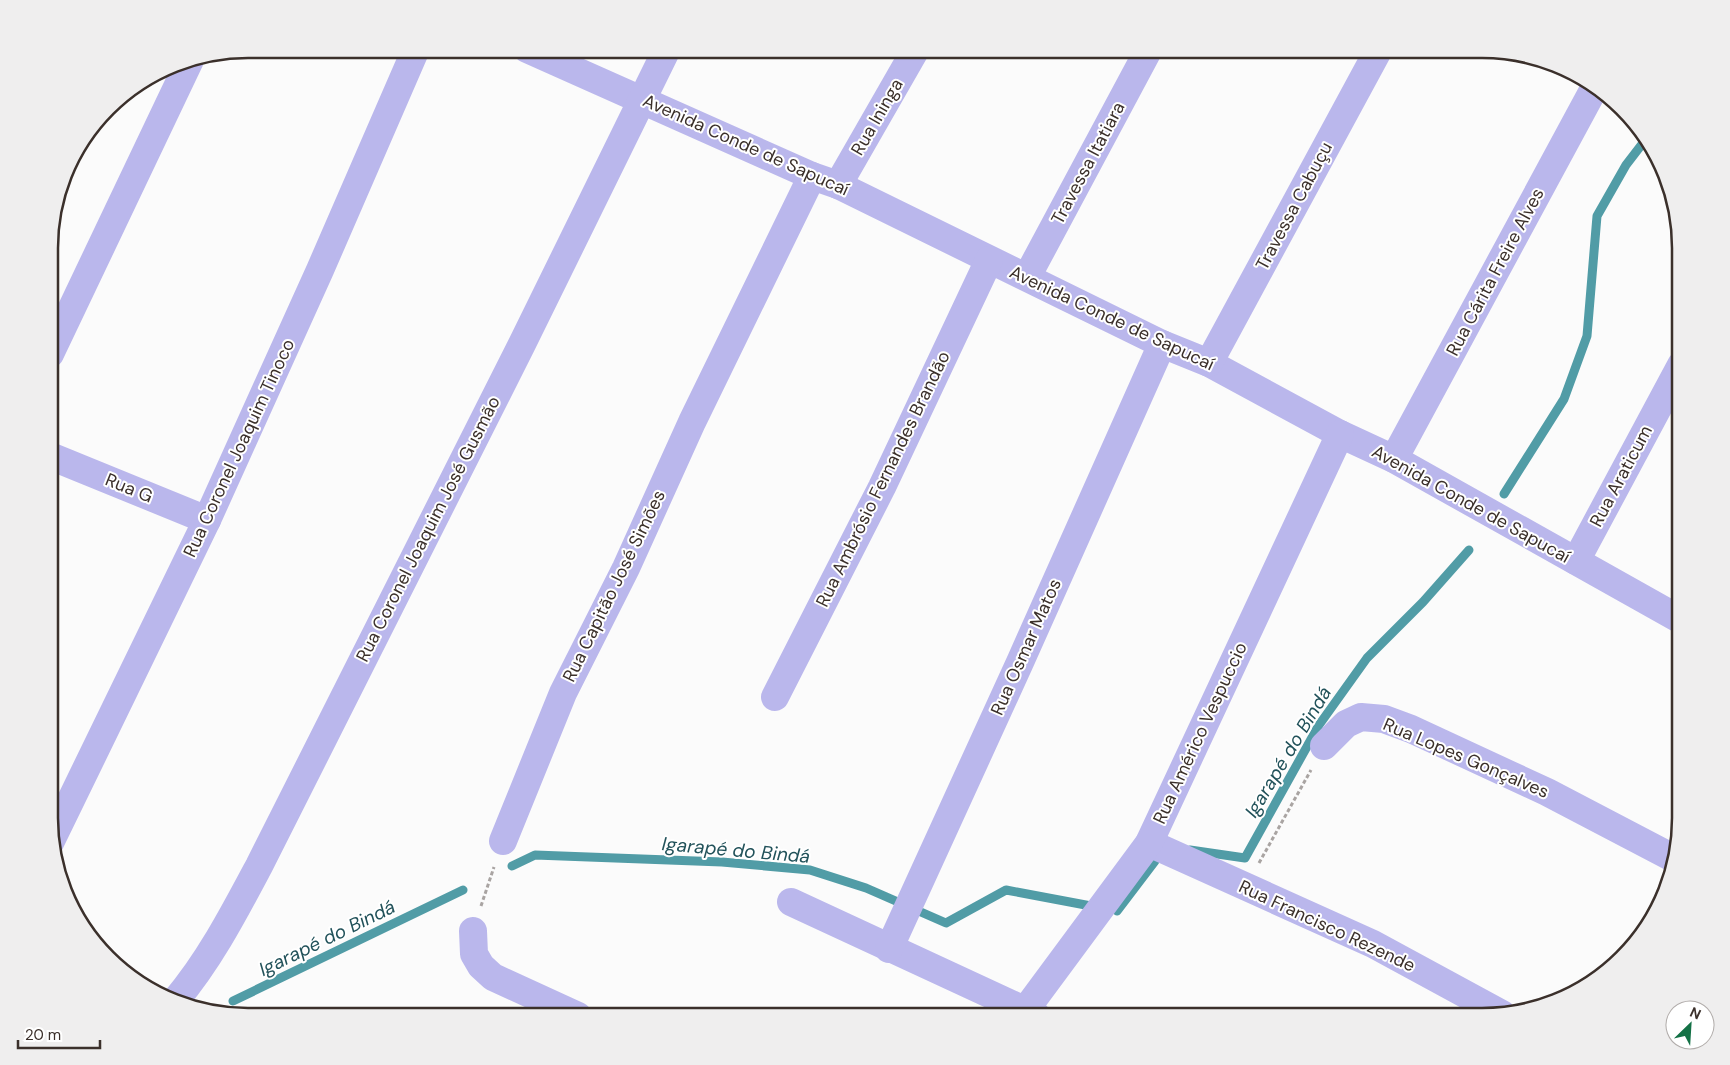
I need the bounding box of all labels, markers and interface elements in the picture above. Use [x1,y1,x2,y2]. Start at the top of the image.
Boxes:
street label: Rua Ininga [845,74,909,160]
street label: Avenida Conde de Sapucaí [639,89,853,201]
street label: Travessa Itatiara [1046,98,1130,228]
street label: Travessa Cabuçu [1250,138,1338,274]
street label: Rua Cárita Freire Alves [1441,184,1549,360]
street label: Avenida Conde de Sapucaí [1006,260,1218,376]
street label: Rua Coronel Joaquim Tinoco [178,335,300,561]
street label: Rua Ambrósio Fernandes Brandão [810,347,956,611]
street label: Rua Coronel Joaquim José Gusmão [350,392,506,666]
street label: Rua Araticum [1584,421,1658,531]
street label: Avenida Conde de Sapucaí [1368,439,1574,569]
street label: Rua G [102,468,156,508]
street label: Rua Capitão José Simões [557,486,671,686]
street label: Rua Osmar Matos [985,575,1067,719]
street label: Rua Américo Vespuccio [1147,638,1253,828]
water label: Igarapé do Bindá [1239,682,1337,822]
street label: Rua Lopes Gonçalves [1380,712,1552,804]
water label: Igarapé do Bindá [661,831,811,869]
street label: Rua Francisco Rezende [1235,875,1419,977]
water label: Igarapé do Bindá [255,894,399,982]
north arrow [1665,1000,1715,1050]
text: N [1687,1003,1704,1024]
scale bar [18,1018,100,1050]
text: 20 m [25,1025,61,1045]

